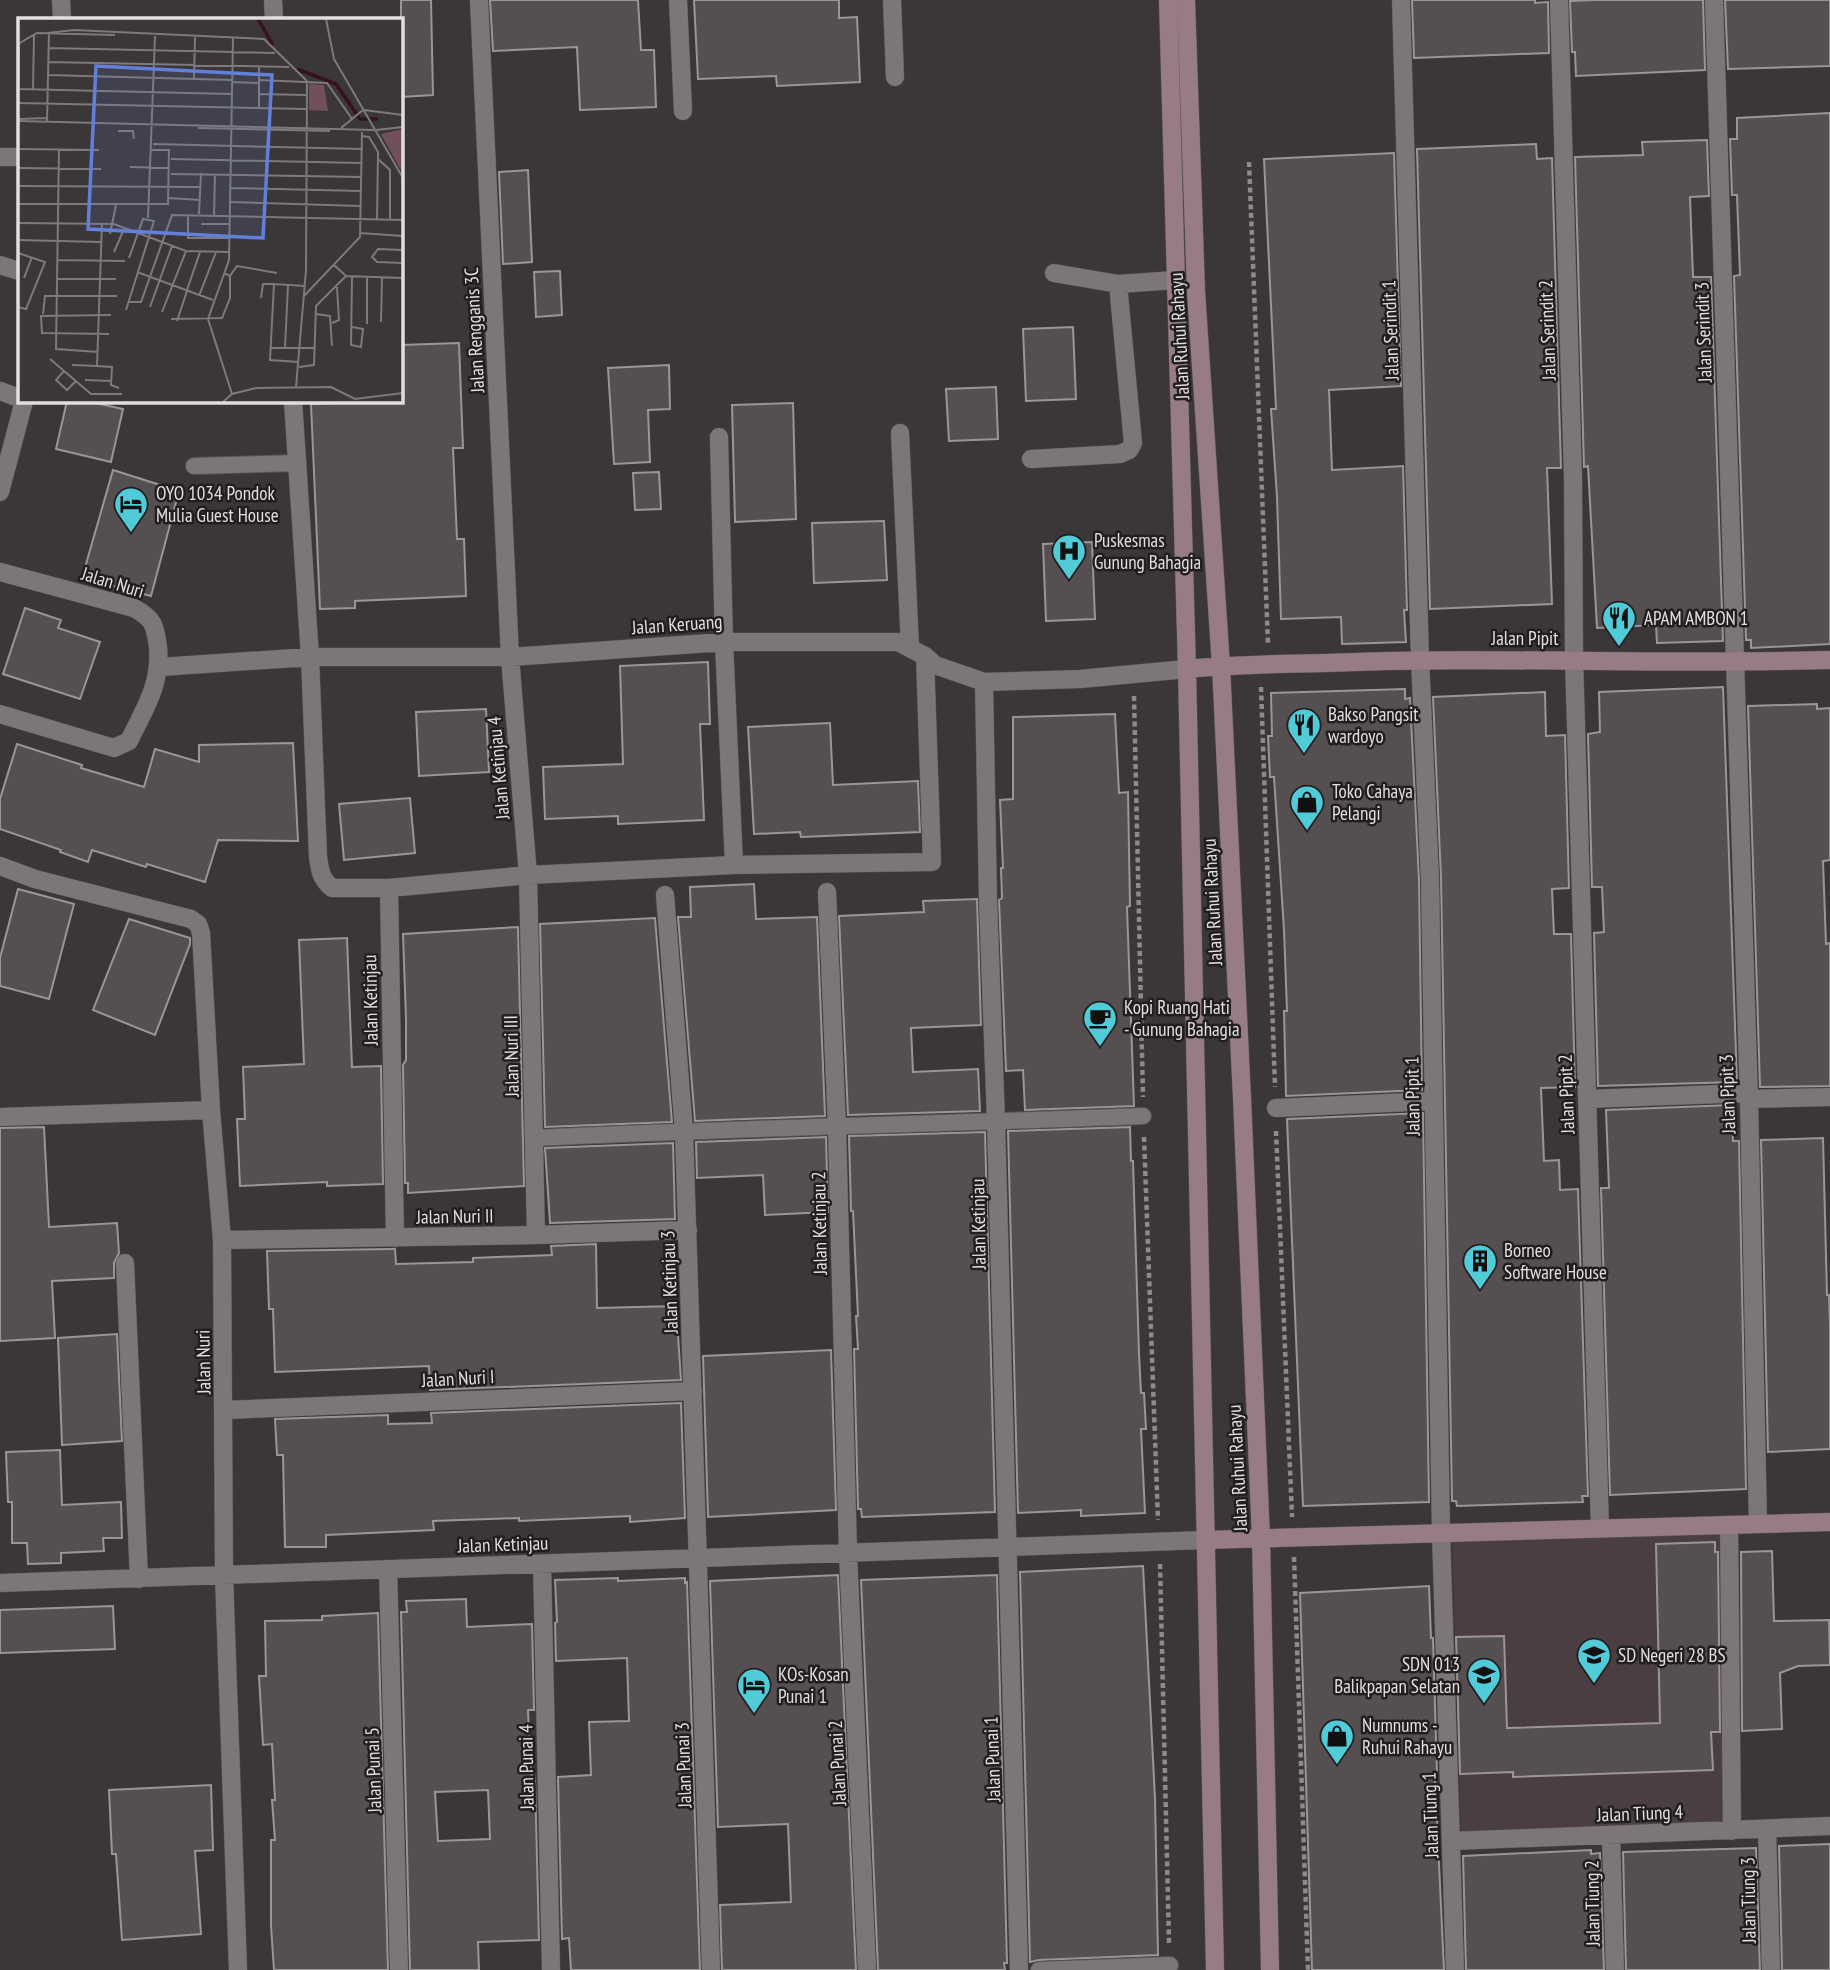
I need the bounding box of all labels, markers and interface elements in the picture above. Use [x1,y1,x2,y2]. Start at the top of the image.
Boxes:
inset map [18,18,402,402]
street label: Jalan Rengganis 3C [459,266,489,394]
street label: Jalan Ruhui Rahayu [1164,272,1194,401]
street label: Jalan Serindit 1 [1376,279,1404,382]
street label: Jalan Serindit 2 [1533,279,1561,382]
street label: Jalan Serindit 3 [1689,281,1717,384]
place label: OYO 1034 Pondok Mulia Guest House [156,481,279,527]
hotel icon: OYO 1034 Pondok Mulia Guest House [112,485,150,534]
place label: Puskesmas Gunung Bahagia [1094,528,1201,574]
hospital icon: Puskesmas Gunung Bahagia [1050,532,1088,581]
street label: Jalan Nuri [78,561,147,603]
restaurant icon: APAM AMBON 1 [1600,599,1638,648]
place label: APAM AMBON 1 [1644,606,1748,630]
street label: Jalan Keruang [630,609,723,639]
street label: Jalan Pipit [1491,626,1559,650]
place label: Bakso Pangsit wardoyo [1328,702,1419,748]
restaurant icon: Bakso Pangsit wardoyo [1285,706,1323,755]
street label: Jalan Ketinjau 4 [482,715,515,821]
place label: Toko Cahaya Pelangi [1332,779,1413,825]
shop icon: Toko Cahaya Pelangi [1288,783,1326,832]
street label: Jalan Ruhui Rahayu [1197,838,1227,967]
street label: Jalan Ketinjau [357,954,383,1047]
place label: Kopi Ruang Hati - Gunung Bahagia [1124,995,1240,1041]
cafe icon: Kopi Ruang Hati - Gunung Bahagia [1081,999,1119,1048]
street label: Jalan Nuri III [498,1015,524,1098]
street label: Jalan Pipit 2 [1553,1054,1579,1135]
street label: Jalan Pipit 3 [1714,1054,1740,1135]
street label: Jalan Pipit 1 [1399,1056,1425,1137]
street label: Jalan Ketinjau 2 [806,1171,832,1276]
street label: Jalan Ketinjau [965,1178,991,1271]
street label: Jalan Nuri II [415,1203,494,1229]
street label: Jalan Ketinjau 3 [655,1230,683,1335]
place label: Borneo Software House [1504,1238,1607,1284]
building icon: Borneo Software House [1461,1242,1499,1291]
street label: Jalan Nuri [190,1330,216,1395]
street label: Jalan Nuri I [420,1364,495,1392]
street label: Jalan Ruhui Rahayu [1222,1404,1252,1533]
street label: Jalan Ketinjau [456,1530,549,1558]
school or university icon: SD Negeri 28 BS [1575,1636,1613,1685]
place label: SD Negeri 28 BS [1618,1643,1726,1667]
place label: SDN 013 Balikpapan Selatan [1334,1652,1460,1698]
school or university icon: SDN 013 Balikpapan Selatan [1465,1656,1503,1705]
place label: KOs-Kosan Punai 1 [778,1662,849,1708]
hotel icon: KOs-Kosan Punai 1 [735,1666,773,1715]
place label: Numnums - Ruhui Rahayu [1362,1713,1452,1759]
street label: Jalan Punai 1 [979,1716,1006,1803]
shop icon: Numnums - Ruhui Rahayu [1318,1717,1356,1766]
street label: Jalan Punai 2 [823,1720,851,1807]
street label: Jalan Punai 3 [670,1722,697,1809]
street label: Jalan Punai 4 [513,1724,539,1811]
street label: Jalan Punai 5 [360,1727,387,1814]
street label: Jalan Tiung 1 [1417,1772,1444,1859]
street label: Jalan Tiung 4 [1596,1799,1684,1827]
street label: Jalan Tiung 3 [1735,1857,1761,1944]
street label: Jalan Tiung 2 [1579,1860,1605,1947]

